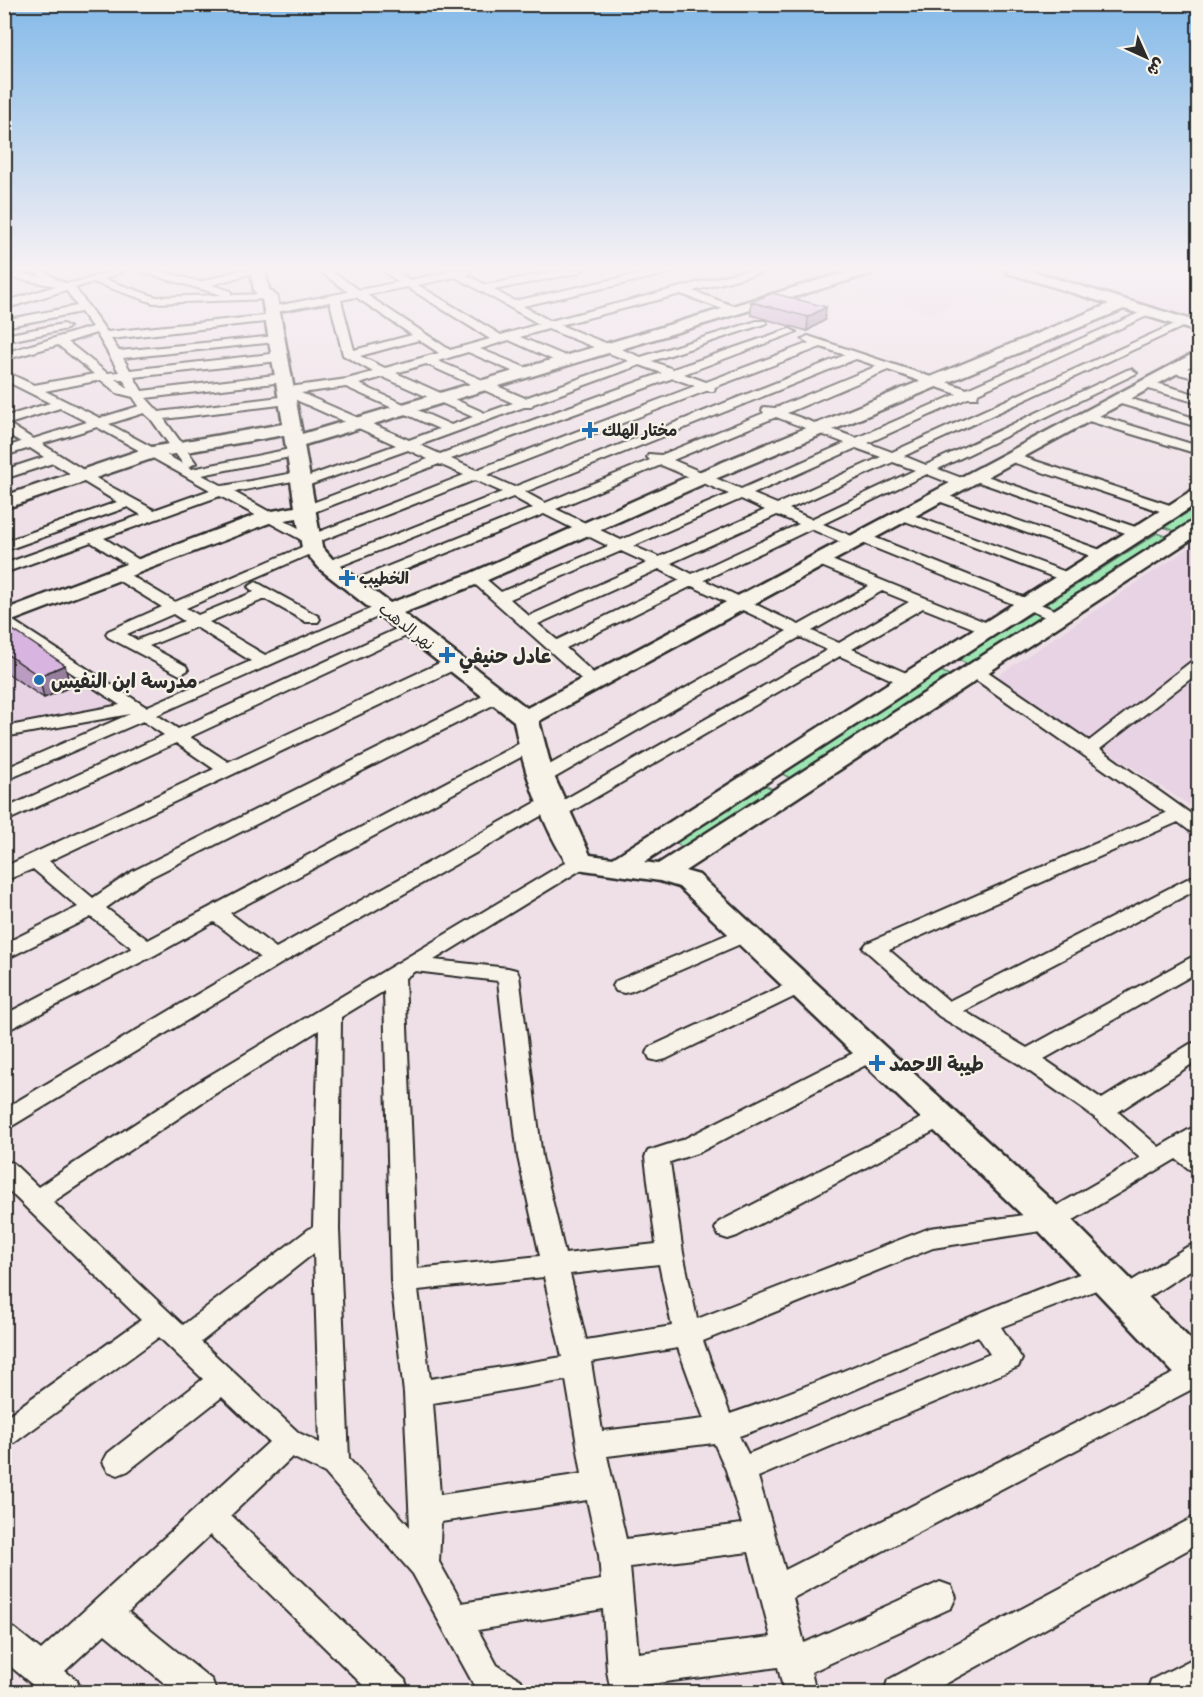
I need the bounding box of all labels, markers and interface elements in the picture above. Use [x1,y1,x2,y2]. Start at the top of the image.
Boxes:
north arrow [1116,27,1176,87]
text: ش [1143,54,1170,81]
place label: مختار الهلك [602,420,677,440]
marker: مختار الهلك [583,423,597,437]
place label: الخطيب [359,568,409,588]
marker: الخطيب [340,571,354,585]
street label: نهر الدهب [375,598,439,654]
place label: عادل حنيفي [459,643,553,674]
marker: عادل حنيفي [440,648,454,662]
place label: مدرسة ابن النفيس [51,668,198,694]
marker: مدرسة ابن النفيس [32,673,46,687]
place label: طيبة الاحمد [889,1051,984,1077]
marker: طيبة الاحمد [870,1056,884,1070]

